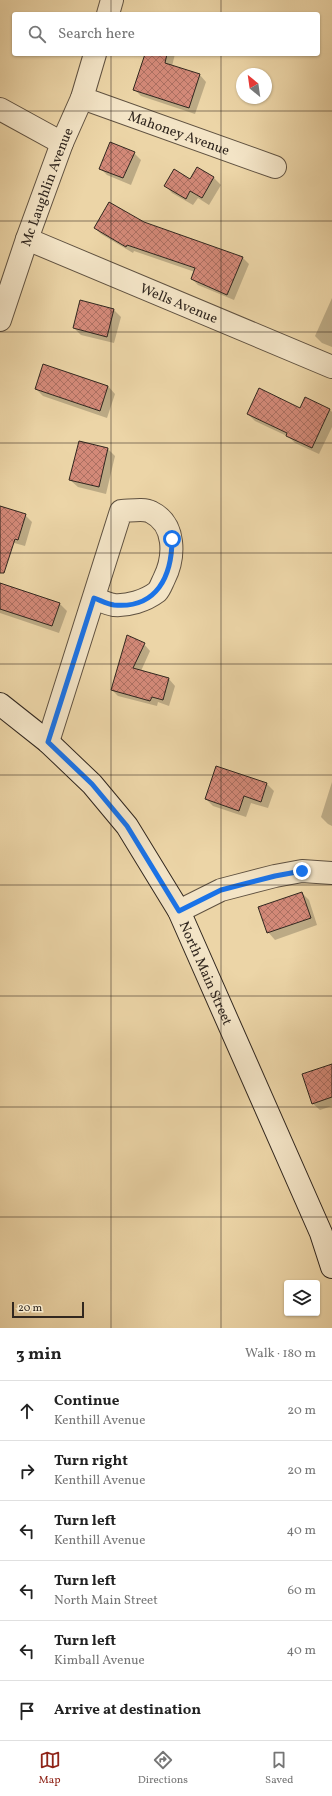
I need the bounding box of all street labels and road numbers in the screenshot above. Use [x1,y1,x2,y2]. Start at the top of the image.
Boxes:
street label: Mahoney Avenue [125,107,232,161]
street label: Mc Laughlin Avenue [17,125,79,249]
street label: Wells Avenue [137,279,221,329]
street label: North Main Street [174,918,236,1029]

